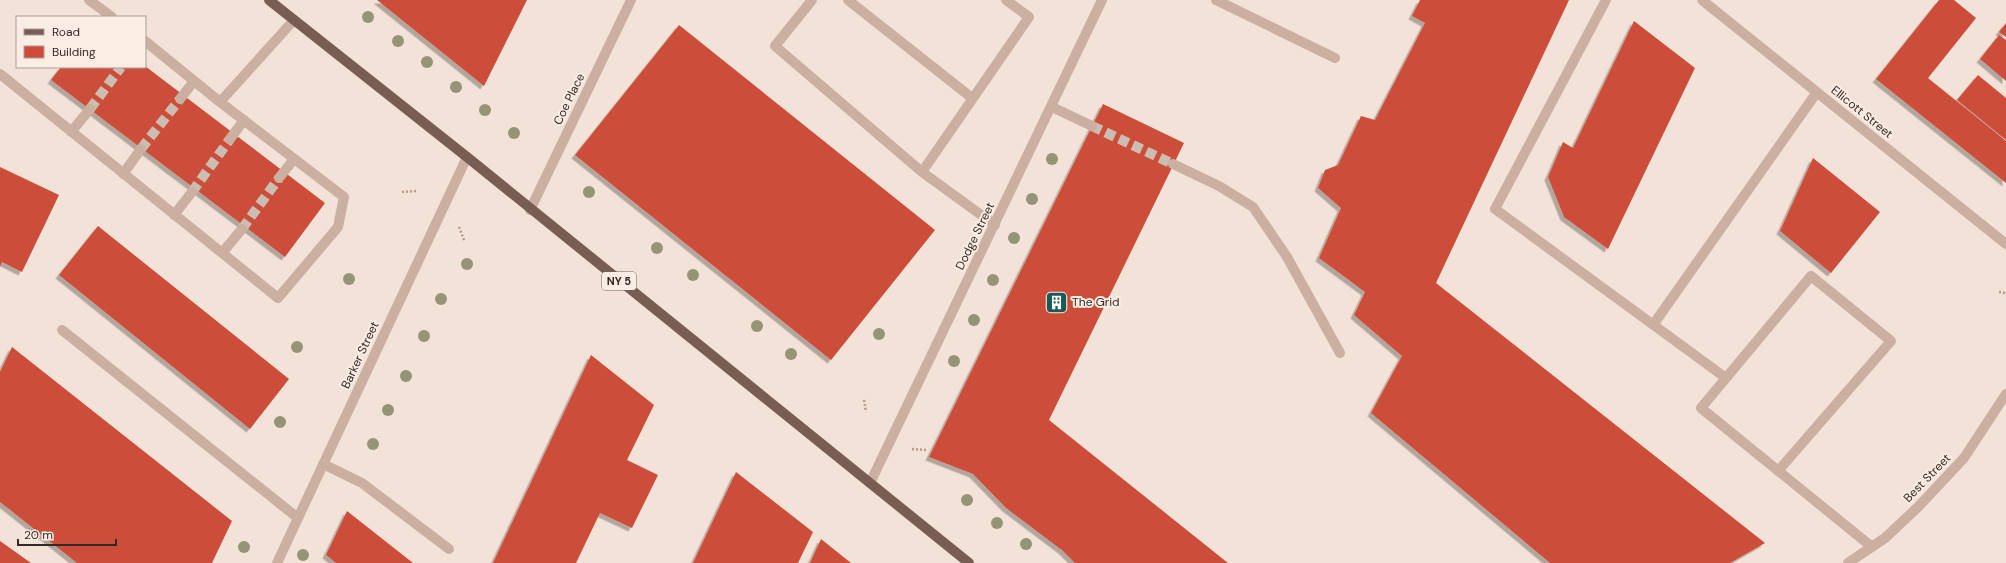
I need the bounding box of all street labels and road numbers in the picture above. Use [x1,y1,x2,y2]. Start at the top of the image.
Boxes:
street label: Coe Place [550,70,588,127]
street label: Ellicott Street [1828,82,1897,142]
street label: Dodge Street [952,199,998,272]
road number: NY 5 [602,272,636,290]
street label: Barker Street [337,319,383,391]
street label: Best Street [1900,450,1954,506]

